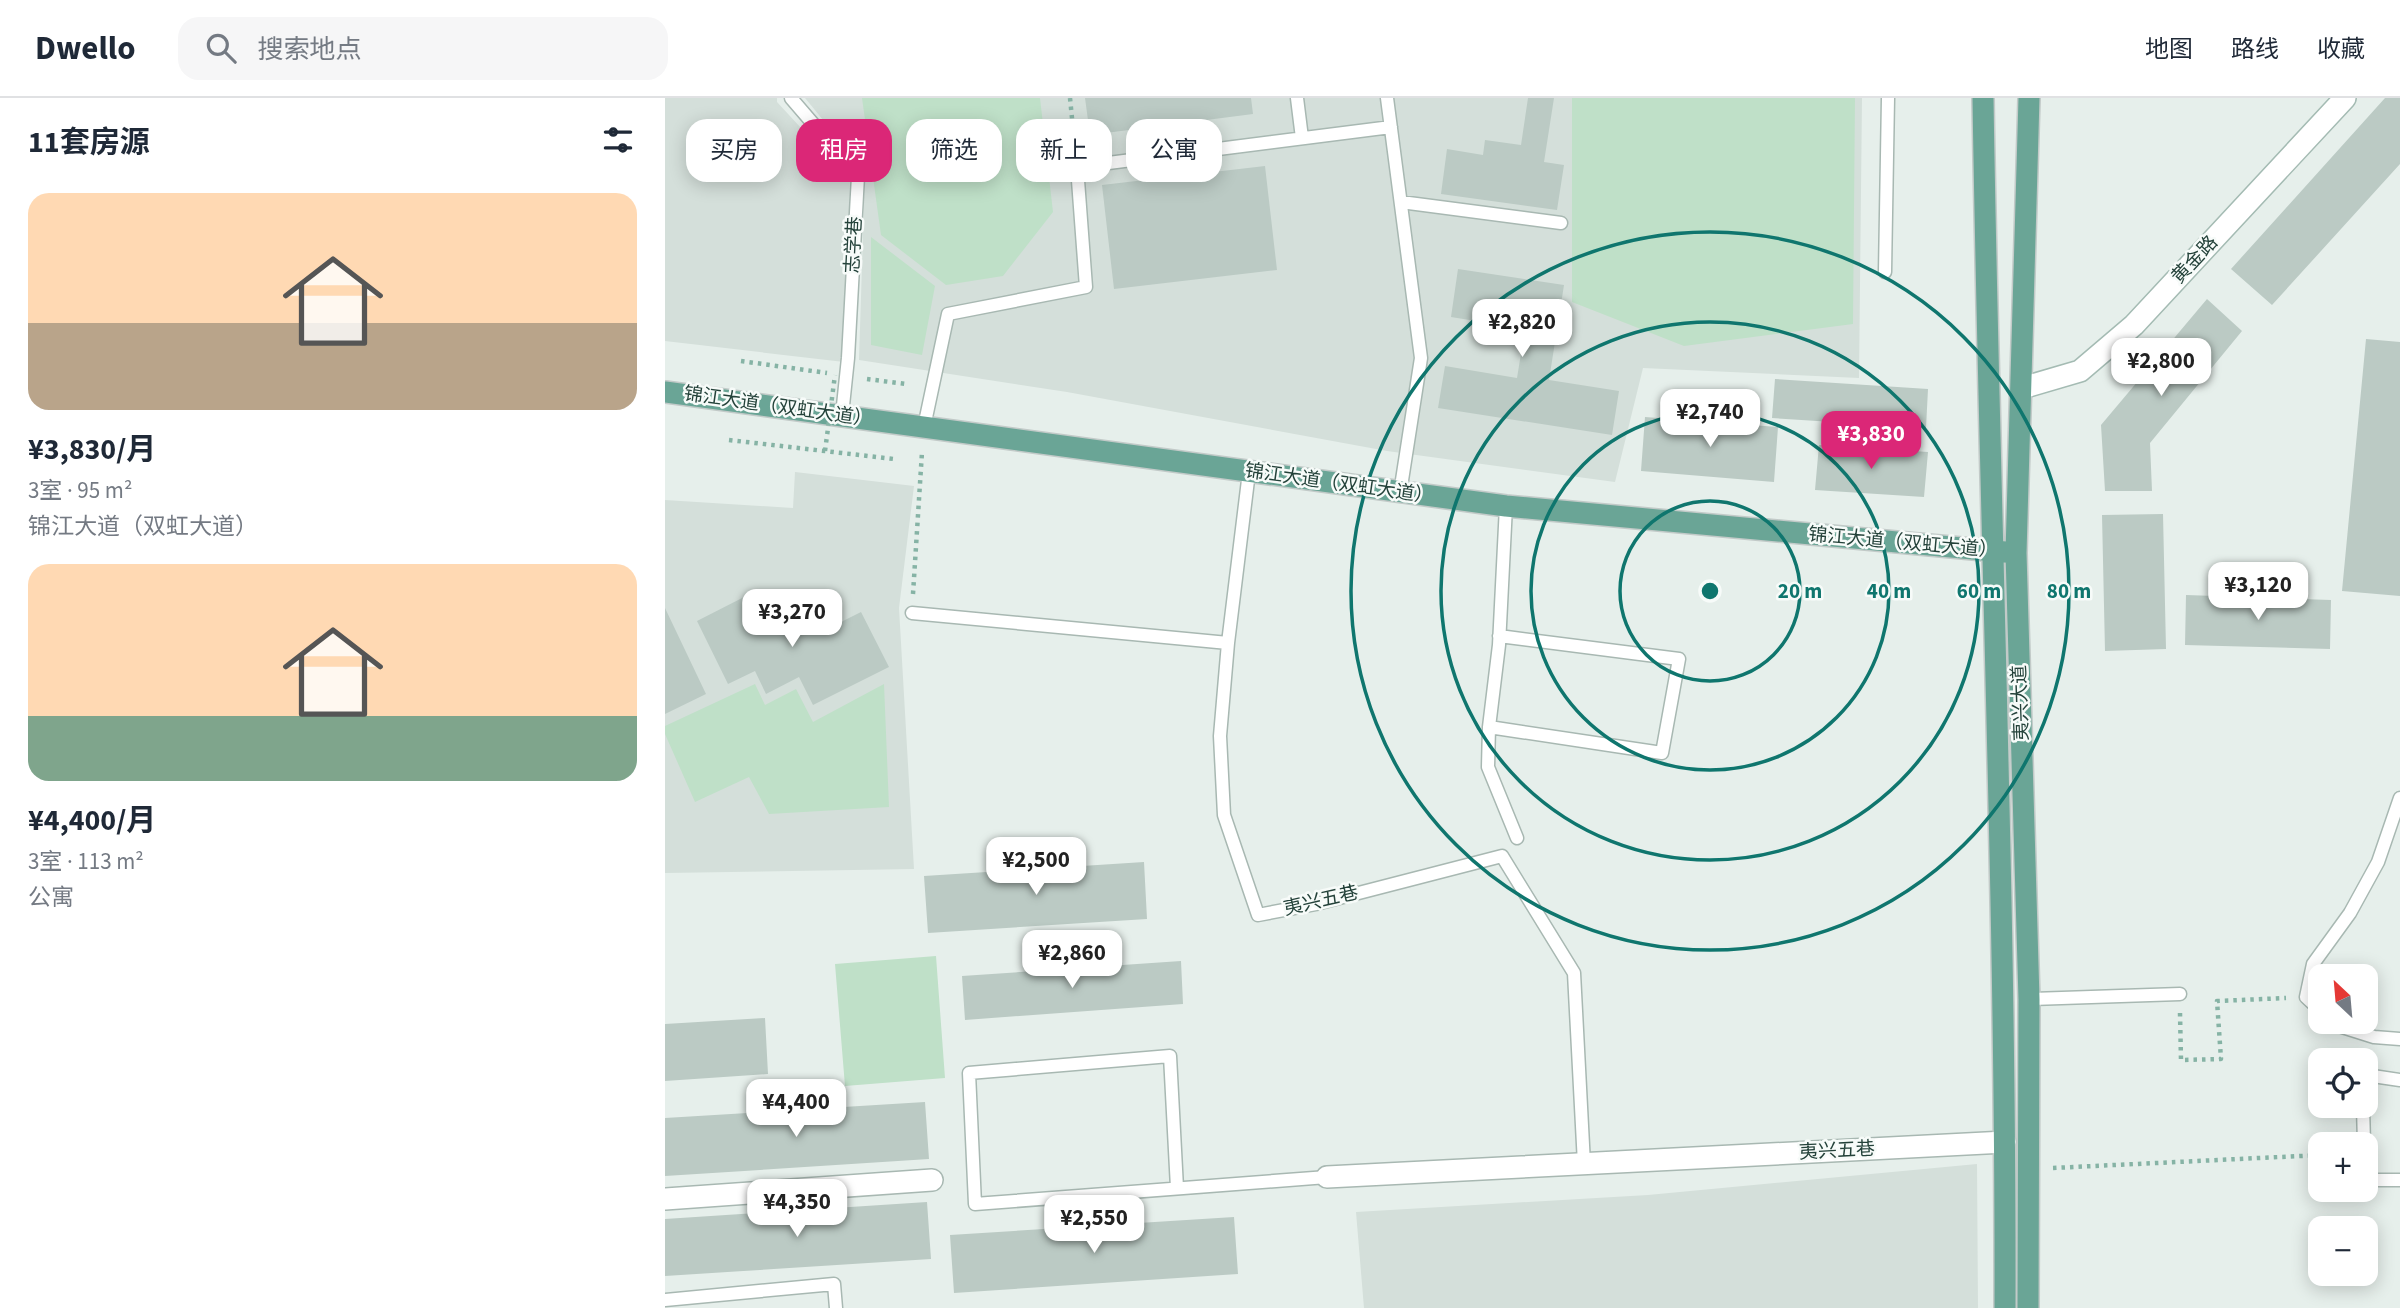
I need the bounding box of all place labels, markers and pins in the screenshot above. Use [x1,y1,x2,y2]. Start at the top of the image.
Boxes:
pin: ¥2,820 [1465,300,1579,359]
pin: ¥2,800 [2104,338,2218,398]
pin: ¥2,740 [1653,390,1767,449]
pin: ¥3,830 [1814,412,1928,471]
pin: ¥3,120 [2201,562,2315,622]
centre of rings [1698,579,1722,603]
pin: ¥3,270 [735,589,849,649]
pin: ¥2,500 [979,838,1093,897]
pin: ¥2,860 [1015,930,1129,990]
pin: ¥4,400 [739,1080,853,1139]
pin: ¥4,350 [740,1180,854,1239]
pin: ¥2,550 [1037,1196,1151,1255]

